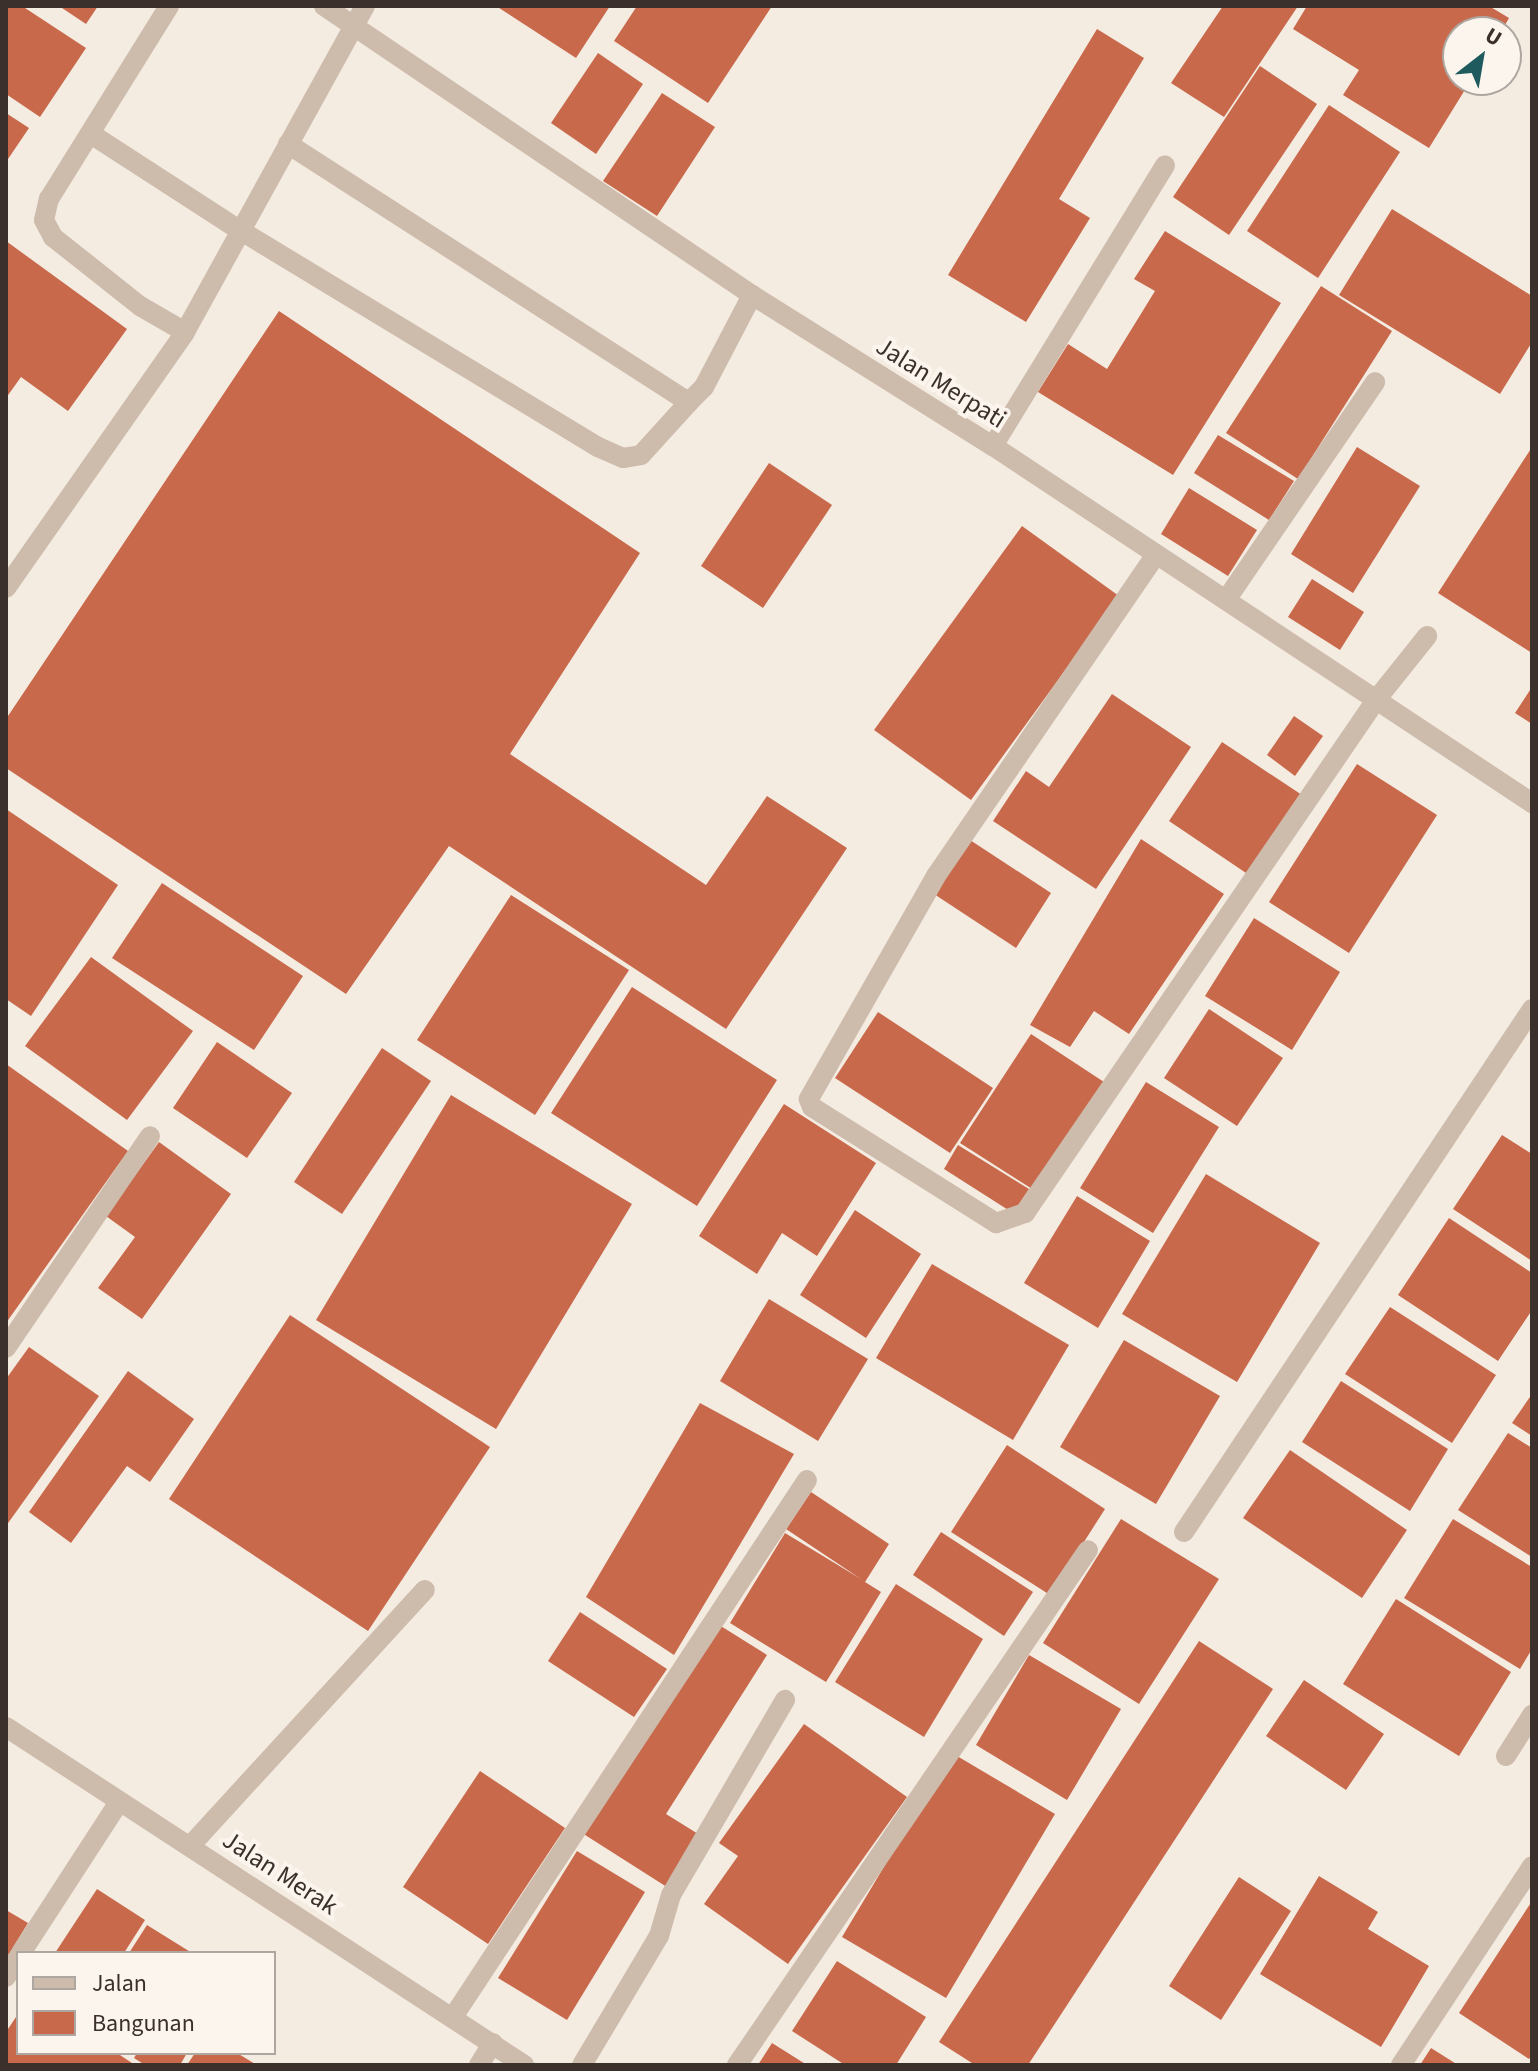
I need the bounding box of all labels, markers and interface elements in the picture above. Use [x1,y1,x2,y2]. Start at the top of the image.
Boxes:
north arrow [1442,16,1522,96]
text: U [1479,20,1508,55]
street label: Jalan Merpati [870,331,1012,435]
street label: Jalan Merak [217,1824,343,1922]
legend [16,1951,276,2055]
text: Jalan [92,1966,147,2001]
text: Bangunan [92,2006,195,2041]

